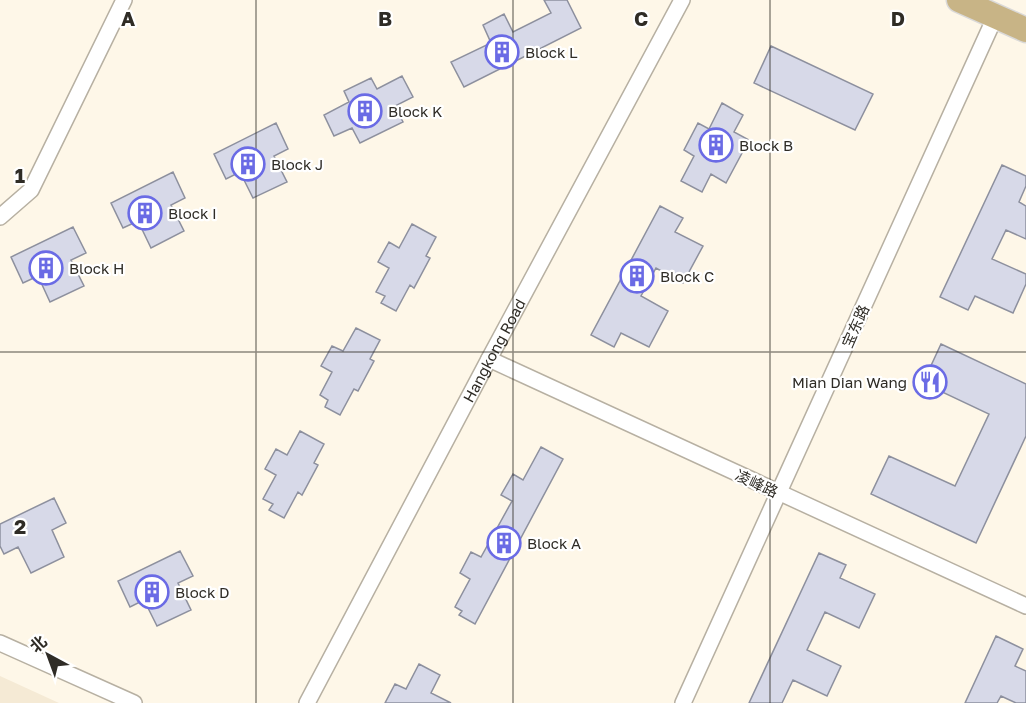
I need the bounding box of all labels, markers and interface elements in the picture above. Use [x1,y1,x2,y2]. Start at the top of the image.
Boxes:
text: A [121,6,135,30]
text: B [378,6,392,30]
text: C [634,6,648,30]
text: D [891,6,905,30]
building icon: Block L [484,34,520,70]
place label: Block L [525,43,578,61]
building icon: Block K [347,93,383,129]
place label: Block K [388,102,442,120]
building icon: Block B [698,127,734,163]
place label: Block B [739,136,793,154]
building icon: Block J [230,146,266,182]
place label: Block J [271,155,323,173]
text: 1 [15,163,25,187]
building icon: Block I [127,195,163,231]
place label: Block I [168,204,217,222]
building icon: Block H [28,250,64,286]
building icon: Block C [619,258,655,294]
place label: Block H [69,259,125,277]
place label: Block C [660,267,714,285]
street label: Hangkong Road [459,296,529,405]
street label: 宝东路 [838,302,872,350]
restaurant icon: Mian Dian Wang [912,364,948,400]
place label: Mian Dian Wang [792,373,907,391]
street label: 凌峰路 [733,465,781,501]
text: 2 [14,514,26,538]
building icon: Block A [486,525,522,561]
place label: Block A [527,534,581,552]
building icon: Block D [134,574,170,610]
place label: Block D [175,583,230,601]
north arrow [18,625,78,685]
text: 北 [26,631,51,656]

